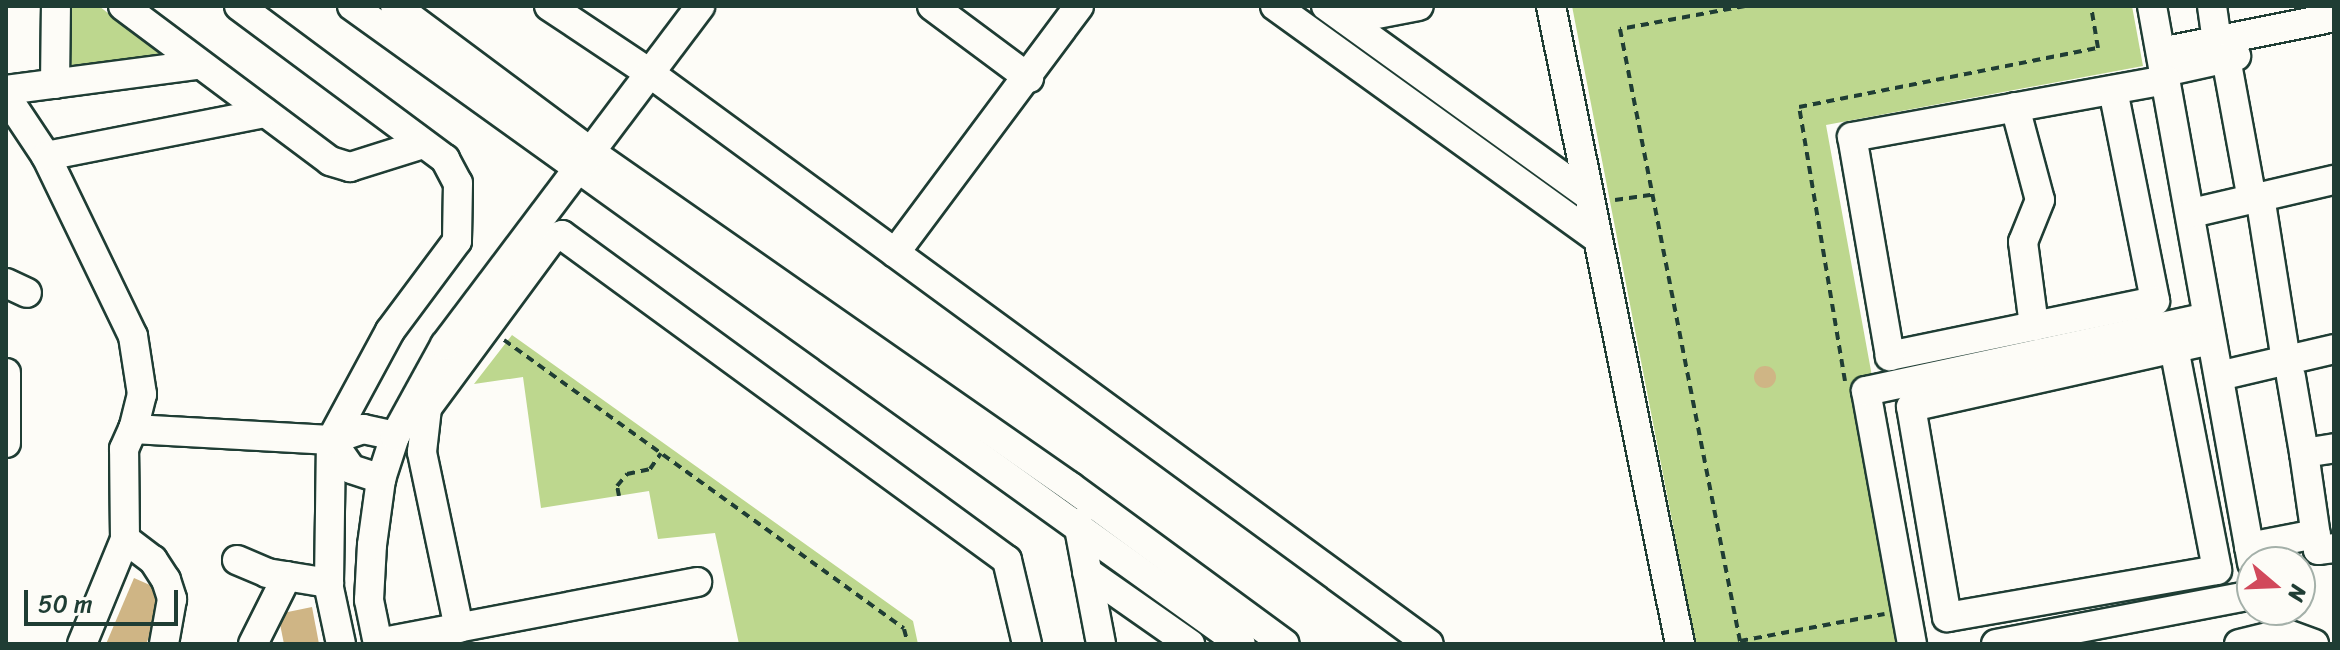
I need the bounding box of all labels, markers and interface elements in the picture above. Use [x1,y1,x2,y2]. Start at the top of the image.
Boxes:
north arrow [2236,546,2316,626]
scale bar [28,574,182,624]
text: N [2276,580,2318,607]
text: 50 m [38,583,93,625]

